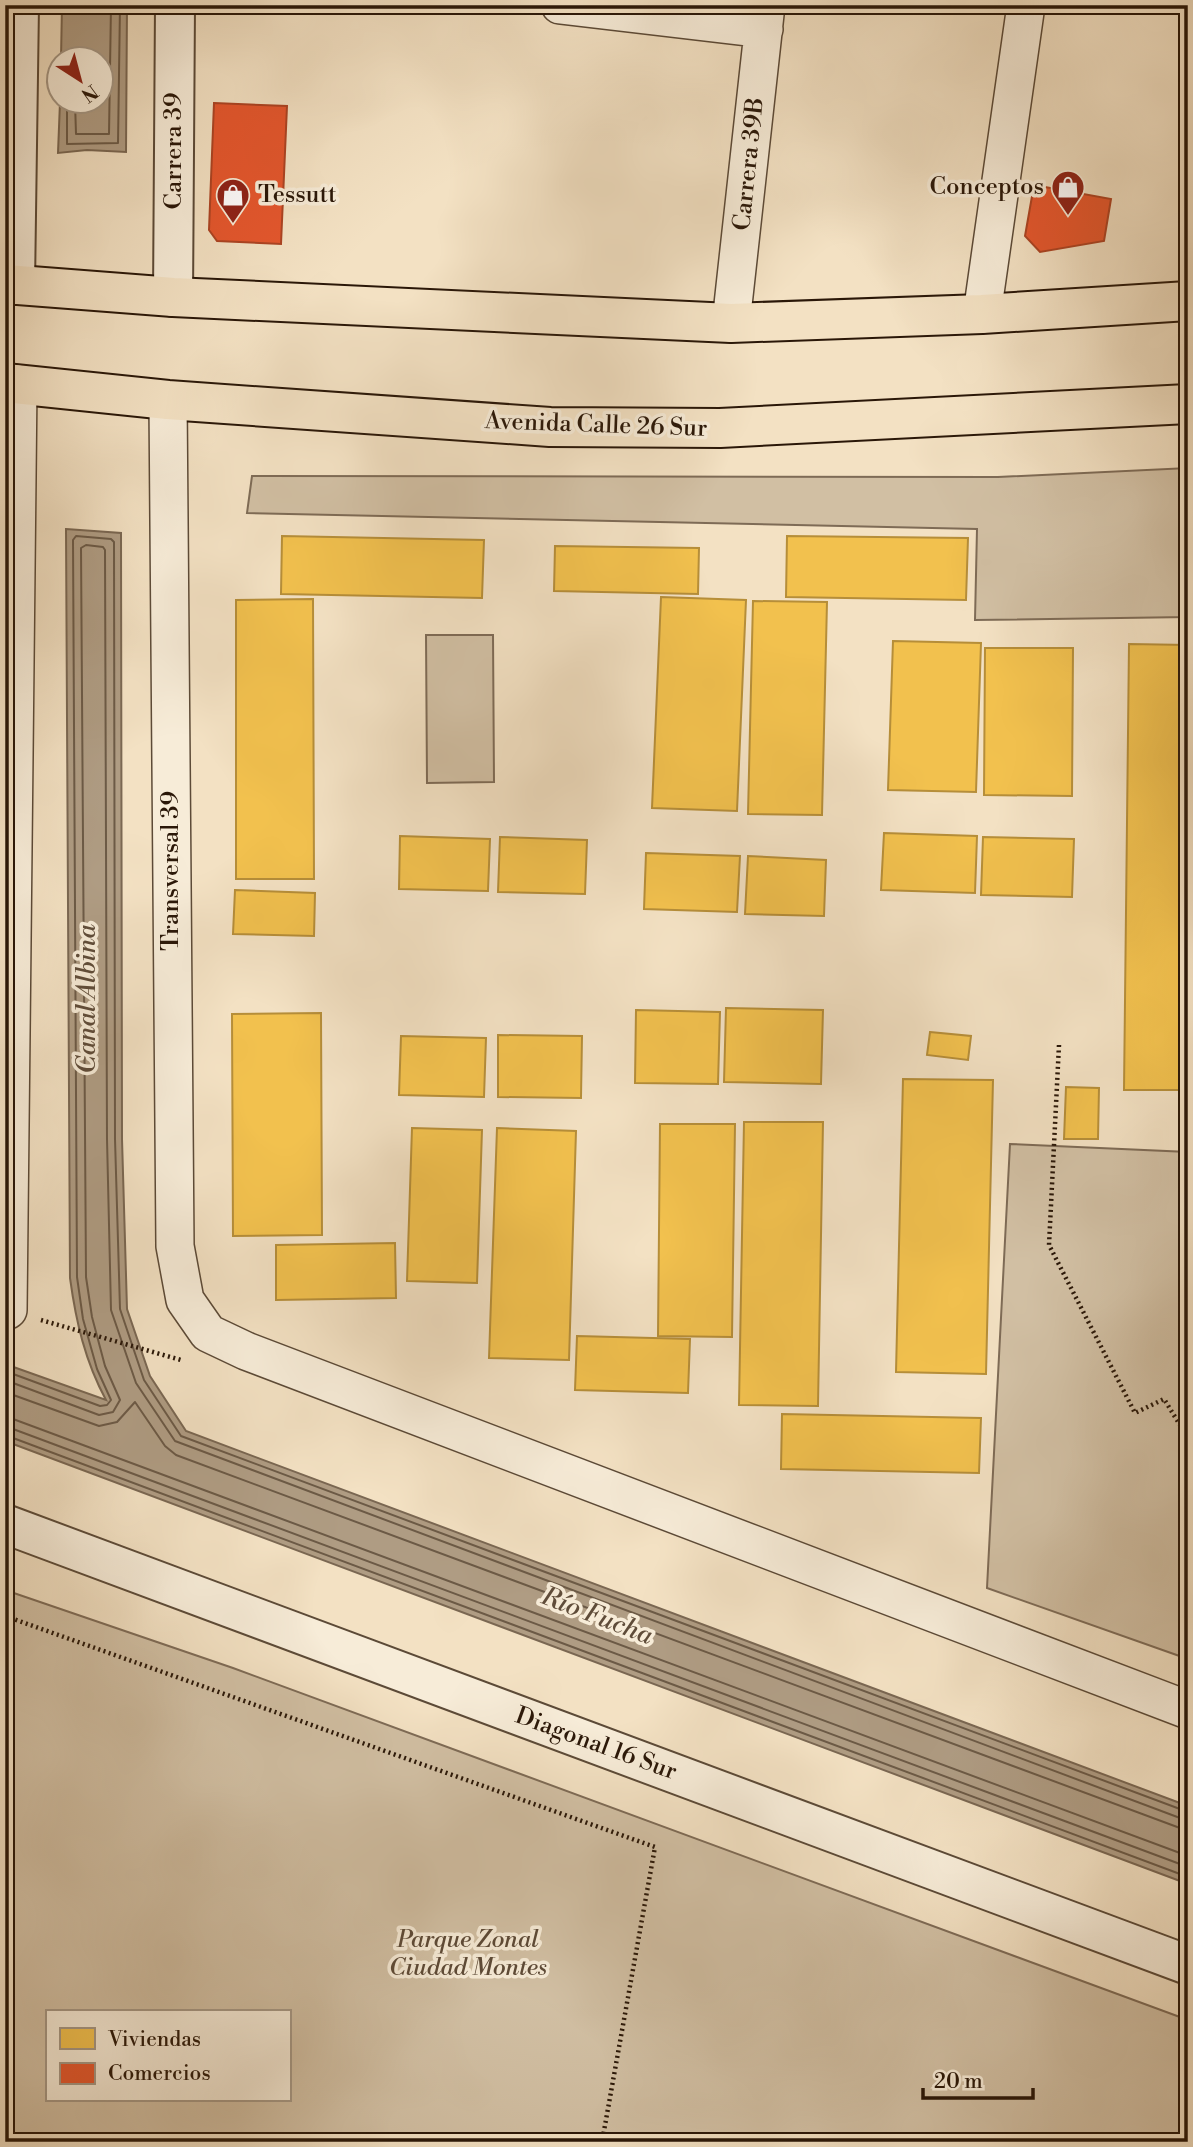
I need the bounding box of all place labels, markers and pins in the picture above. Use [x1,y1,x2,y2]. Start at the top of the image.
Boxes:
shop icon: Conceptos [1049,168,1087,217]
place label: Conceptos [929,172,1044,202]
shop icon: Tessutt [214,176,252,225]
place label: Tessutt [258,180,337,210]

